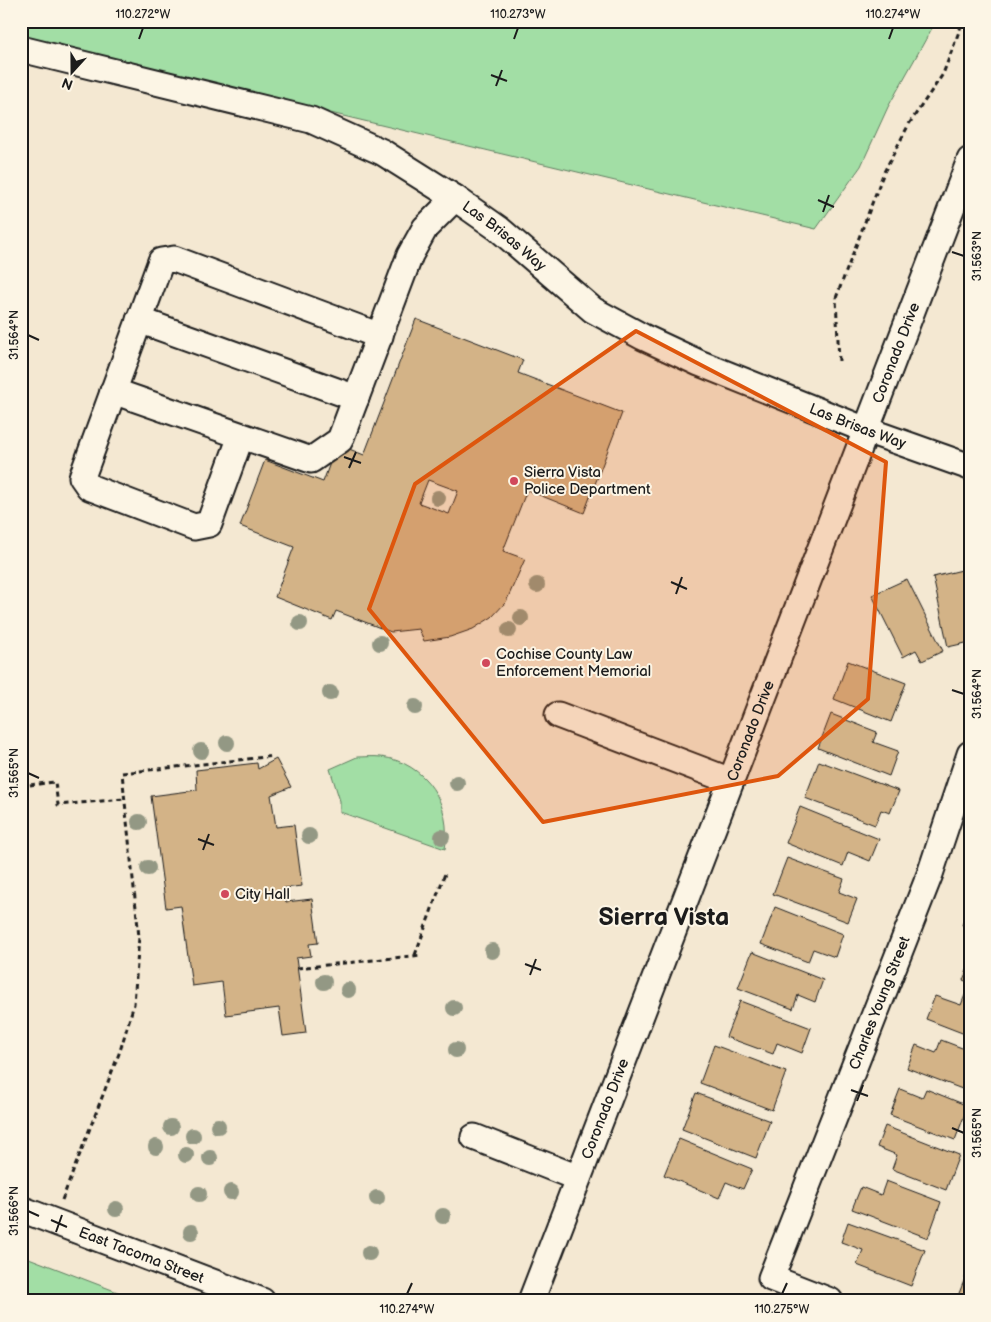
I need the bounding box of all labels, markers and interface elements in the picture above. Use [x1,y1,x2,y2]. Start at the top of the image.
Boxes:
text: 110.272°W [116,7,170,22]
text: 110.273°W [490,7,546,22]
text: 110.274°W [866,7,921,22]
north arrow [48,48,98,98]
text: N [60,74,75,93]
street label: Las Brisas Way [459,197,551,275]
text: 31.563°N [970,231,985,281]
street label: Coronado Drive [868,300,924,406]
text: 31.564°N [7,310,22,360]
street label: Las Brisas Way [806,399,909,453]
place label: Sierra Vista Police Department [524,463,651,499]
marker: Sierra Vista Police Department [508,475,520,487]
place label: Cochise County Law Enforcement Memorial [496,645,651,681]
marker: Cochise County Law Enforcement Memorial [480,657,492,669]
text: 31.564°N [970,669,985,719]
street label: Coronado Drive [722,678,778,784]
text: 31.565°N [7,748,22,798]
place label: City Hall [235,885,290,904]
marker: City Hall [219,888,231,900]
district label: Sierra Vista [599,902,729,933]
street label: Charles Young Street [844,933,914,1072]
street label: Coronado Drive [577,1056,633,1162]
text: 31.565°N [970,1108,985,1158]
text: 31.566°N [7,1186,22,1236]
street label: East Tacoma Street [76,1223,207,1288]
text: 110.274°W [380,1302,435,1317]
text: 110.275°W [755,1302,809,1317]

